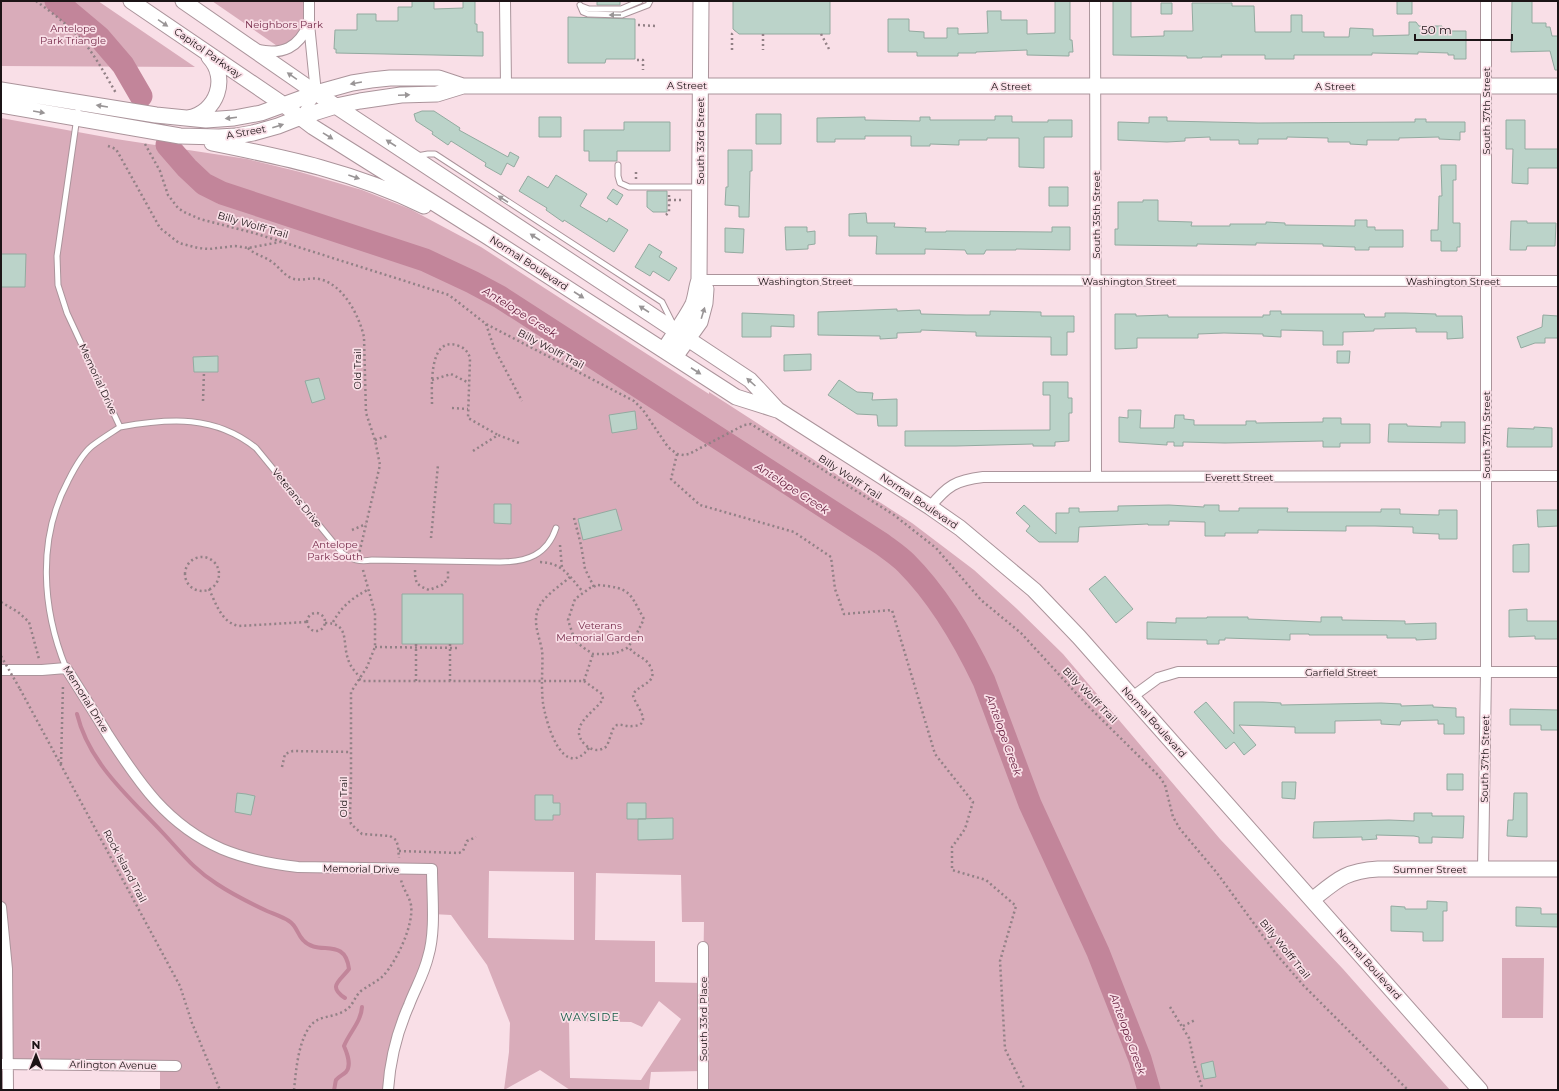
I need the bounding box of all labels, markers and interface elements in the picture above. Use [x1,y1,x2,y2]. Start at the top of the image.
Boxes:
one-way arrow [608,12,621,18]
scale bar [1415,16,1512,42]
park label: Neighbors Park [245,18,323,31]
one-way arrow [158,19,169,27]
park label: Antelope Park Triangle [40,22,106,47]
text: 50 m [1421,22,1452,37]
street label: Capitol Parkway [171,25,245,82]
street label: South 37th Street [1480,67,1493,155]
one-way arrow [287,72,297,80]
street label: A Street [667,79,707,92]
one-way arrow [350,80,362,86]
street label: A Street [991,80,1031,93]
street label: A Street [1315,80,1355,93]
one-way arrow [398,92,410,99]
street label: South 33rd Street [694,97,707,185]
one-way arrow [96,103,109,109]
one-way arrow [33,109,45,115]
one-way arrow [225,115,237,121]
street label: A Street [225,122,267,142]
one-way arrow [272,122,284,128]
one-way arrow [322,132,334,139]
one-way arrow [386,139,396,147]
street label: South 35th Street [1090,171,1103,259]
one-way arrow [348,174,360,180]
one-way arrow [498,195,509,203]
street label: Billy Wolff Trail [216,209,290,241]
street label: Normal Boulevard [487,233,571,293]
one-way arrow [529,234,541,241]
street label: Washington Street [758,275,852,288]
street label: Washington Street [1082,275,1176,288]
street label: Washington Street [1406,275,1500,288]
water label: Antelope Creek [479,283,560,341]
one-way arrow [573,292,585,299]
one-way arrow [638,305,649,313]
one-way arrow [700,306,706,318]
street label: Billy Wolff Trail [516,326,586,372]
street label: Memorial Drive [76,342,120,416]
street label: Old Trail [351,349,364,389]
one-way arrow [691,367,701,375]
one-way arrow [746,377,756,387]
street label: South 37th Street [1480,391,1493,479]
street label: Billy Wolff Trail [816,452,884,502]
water label: Antelope Creek [752,458,832,517]
street label: Veterans Drive [269,466,325,530]
street label: Normal Boulevard [878,470,960,532]
street label: Everett Street [1205,471,1273,484]
park label: Antelope Park South [307,538,363,563]
park label: Veterans Memorial Garden [556,619,644,644]
street label: Memorial Drive [60,663,112,735]
street label: Billy Wolff Trail [1060,664,1120,726]
street label: Garfield Street [1305,666,1377,679]
street label: Normal Boulevard [1119,684,1189,760]
water label: Antelope Creek [983,692,1025,778]
street label: South 37th Street [1478,715,1492,803]
street label: Old Trail [337,777,350,817]
street label: Rock Island Trail [100,827,150,905]
street label: Memorial Drive [323,862,399,876]
street label: Sumner Street [1393,863,1467,876]
street label: Billy Wolff Trail [1257,917,1313,981]
street label: Normal Boulevard [1334,926,1404,1002]
street label: South 33rd Place [697,977,710,1061]
water label: Antelope Creek [1107,991,1149,1077]
district label: WAYSIDE [560,1010,620,1024]
north arrow [16,1035,56,1075]
text: N [32,1038,40,1052]
street label: Arlington Avenue [69,1058,157,1072]

